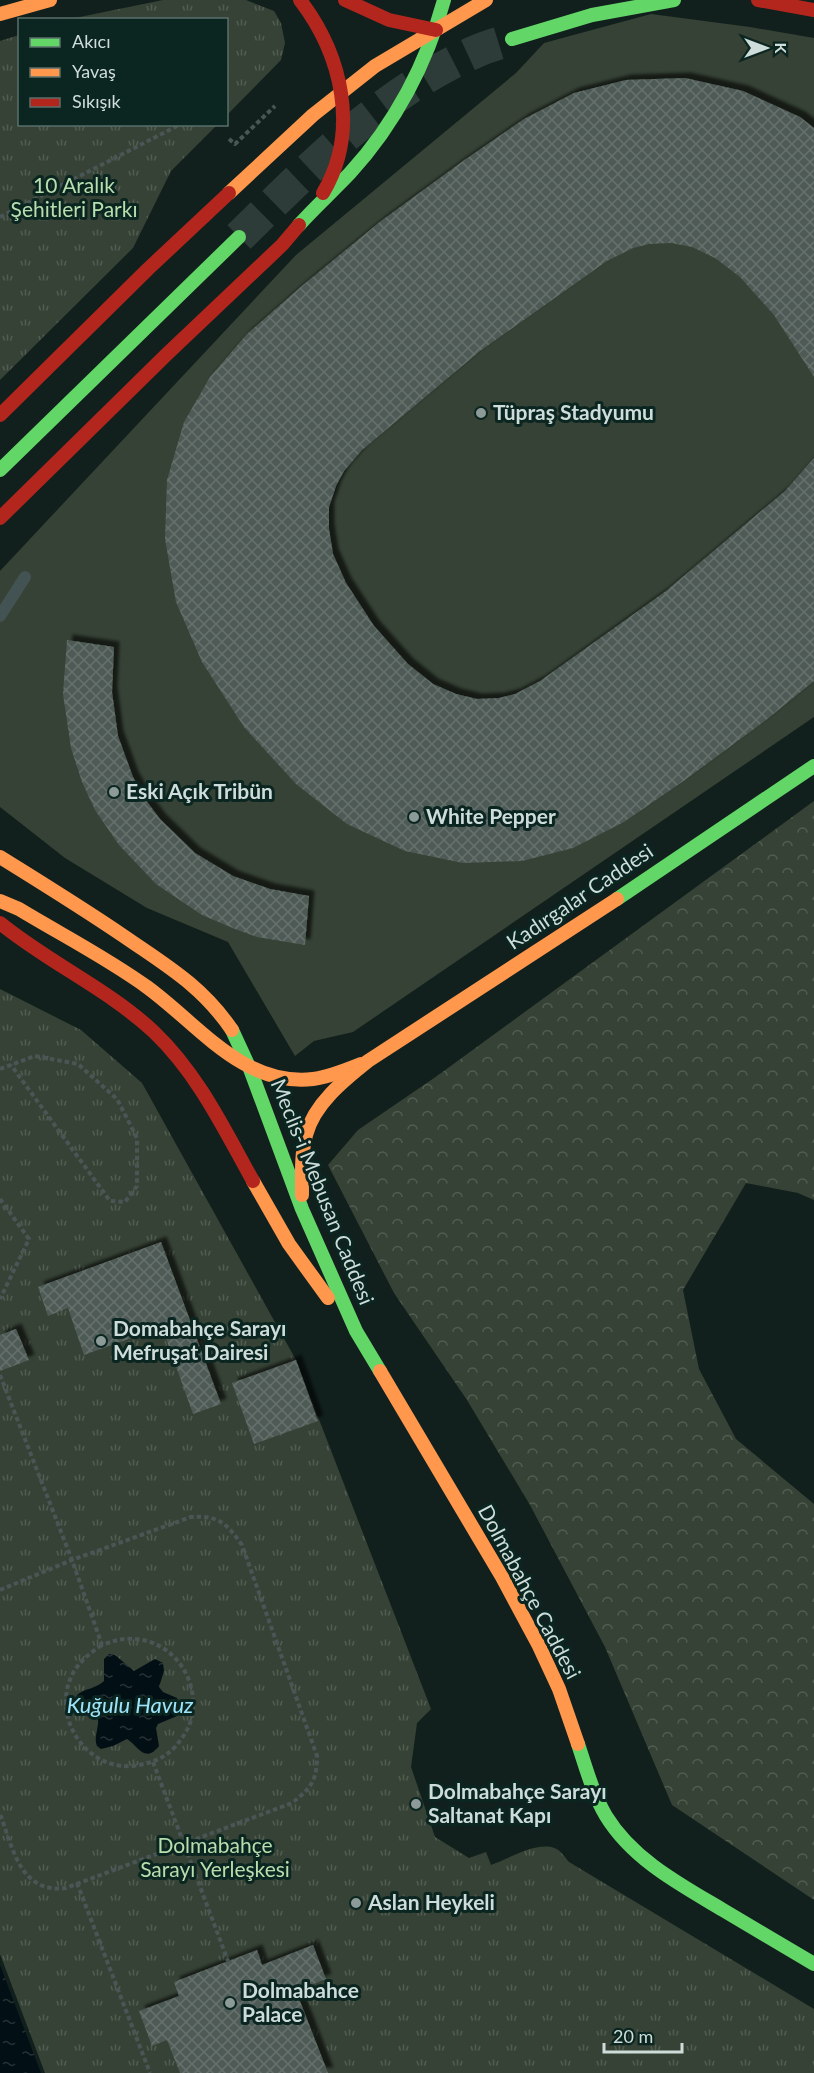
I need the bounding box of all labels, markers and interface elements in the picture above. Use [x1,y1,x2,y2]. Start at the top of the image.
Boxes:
legend [18,18,228,126]
north arrow [736,18,796,78]
text: Akıcı [72,30,111,52]
text: K [772,43,791,55]
text: Yavaş [72,60,116,82]
text: Sıkışık [72,90,122,112]
park label: 10 Aralık Şehitleri Parkı [11,172,137,221]
place label: Tüpraş Stadyumu [493,399,654,424]
marker: Tüpraş Stadyumu [474,406,488,420]
place label: Eski Açık Tribün [126,778,273,803]
marker: Eski Açık Tribün [107,785,121,799]
place label: White Pepper [426,803,556,828]
marker: White Pepper [407,810,421,824]
street label: Kadırgalar Caddesi [501,838,657,954]
street label: Meclis-i Mebusan Caddesi [267,1075,380,1308]
place label: Domabahçe Sarayı Mefruşat Dairesi [113,1315,286,1364]
marker: Domabahçe Sarayı Mefruşat Dairesi [94,1334,108,1348]
street label: Dolmabahçe Caddesi [474,1500,587,1683]
water label: Kuğulu Havuz [67,1691,194,1718]
place label: Dolmabahçe Sarayı Saltanat Kapı [428,1778,607,1827]
marker: Dolmabahçe Sarayı Saltanat Kapı [409,1797,423,1811]
park label: Dolmabahçe Sarayı Yerleşkesi [140,1832,290,1881]
place label: Aslan Heykeli [367,1889,495,1914]
marker: Aslan Heykeli [349,1896,363,1910]
place label: Dolmabahce Palace [242,1977,359,2026]
marker: Dolmabahce Palace [223,1996,237,2010]
scale bar [604,2016,682,2054]
text: 20 m [613,2025,653,2047]

